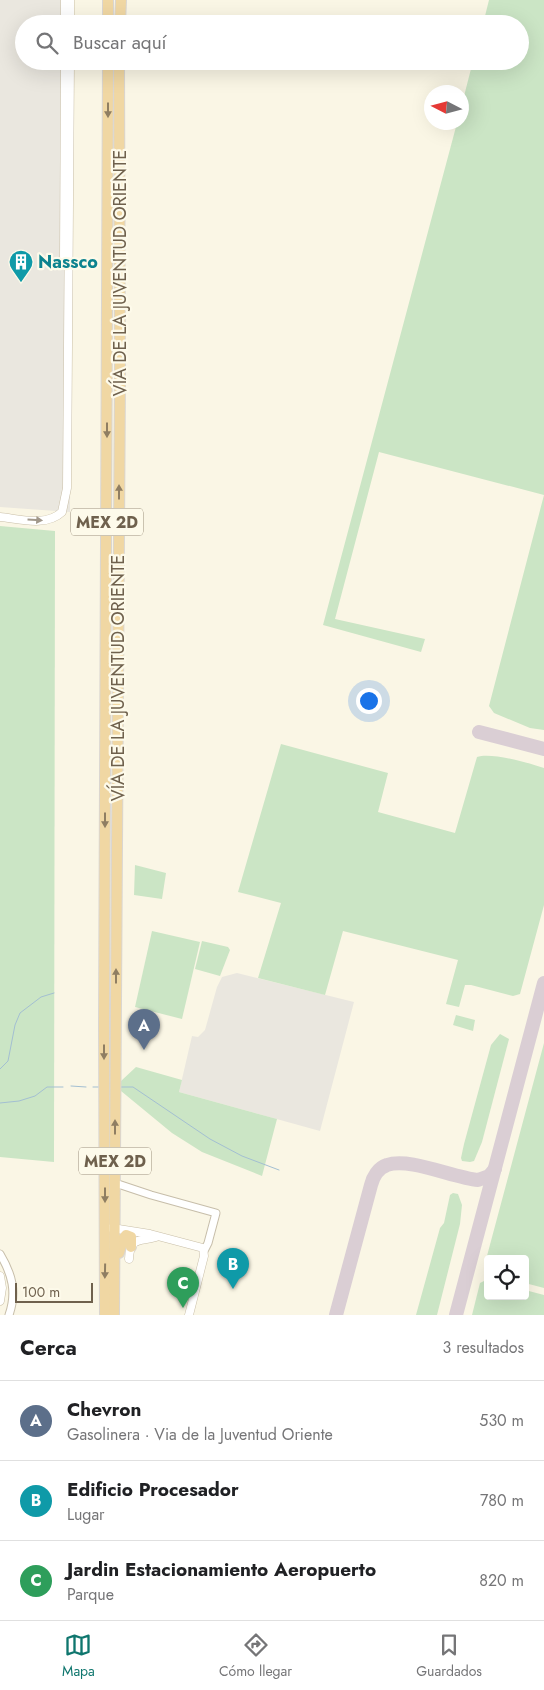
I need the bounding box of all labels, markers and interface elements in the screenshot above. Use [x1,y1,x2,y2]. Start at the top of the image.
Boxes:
search box [15,15,529,70]
icon: search [33,29,61,57]
text: Buscar aquí [73,29,167,56]
north arrow [424,85,469,130]
one-way arrow [104,102,112,118]
street label: VÍA DE LA JUVENTUD ORIENTE [107,150,133,396]
building icon: Nassco [8,249,34,283]
place label: Nassco [38,249,98,275]
one-way arrow [103,422,111,438]
one-way arrow [115,484,123,500]
road number: MEX 2D [71,508,143,536]
one-way arrow [28,517,44,525]
street label: VÍA DE LA JUVENTUD ORIENTE [105,555,131,801]
your location [356,688,382,714]
one-way arrow [101,812,109,828]
one-way arrow [113,968,121,984]
pin: A [128,1009,160,1050]
one-way arrow [100,1045,108,1061]
one-way arrow [111,1119,119,1135]
road number: MEX 2D [79,1148,151,1174]
one-way arrow [101,1187,109,1203]
pin: B [217,1248,249,1289]
map controls [484,1255,529,1300]
button: locate [484,1255,529,1300]
one-way arrow [101,1263,109,1279]
pin: C [167,1267,199,1308]
scale bar [15,1280,92,1303]
text: 100 m [22,1282,60,1302]
text: Cerca [20,1333,77,1363]
text: 3 resultados [443,1336,524,1359]
text: Chevron [67,1396,141,1423]
text: A [30,1409,42,1432]
text: 530 m [479,1409,524,1432]
text: Gasolinera · Via de la Juventud Oriente [67,1423,333,1446]
text: Edificio Procesador [67,1476,239,1503]
text: B [31,1489,41,1512]
text: 780 m [480,1489,524,1512]
text: Lugar [67,1503,105,1526]
text: Jardin Estacionamiento Aeropuerto [67,1556,376,1583]
text: C [30,1569,42,1592]
text: 820 m [479,1569,524,1592]
text: Parque [67,1583,114,1606]
tab: Mapa [62,1631,95,1681]
tab: Cómo llegar [219,1631,292,1681]
tab: Guardados [416,1631,482,1681]

